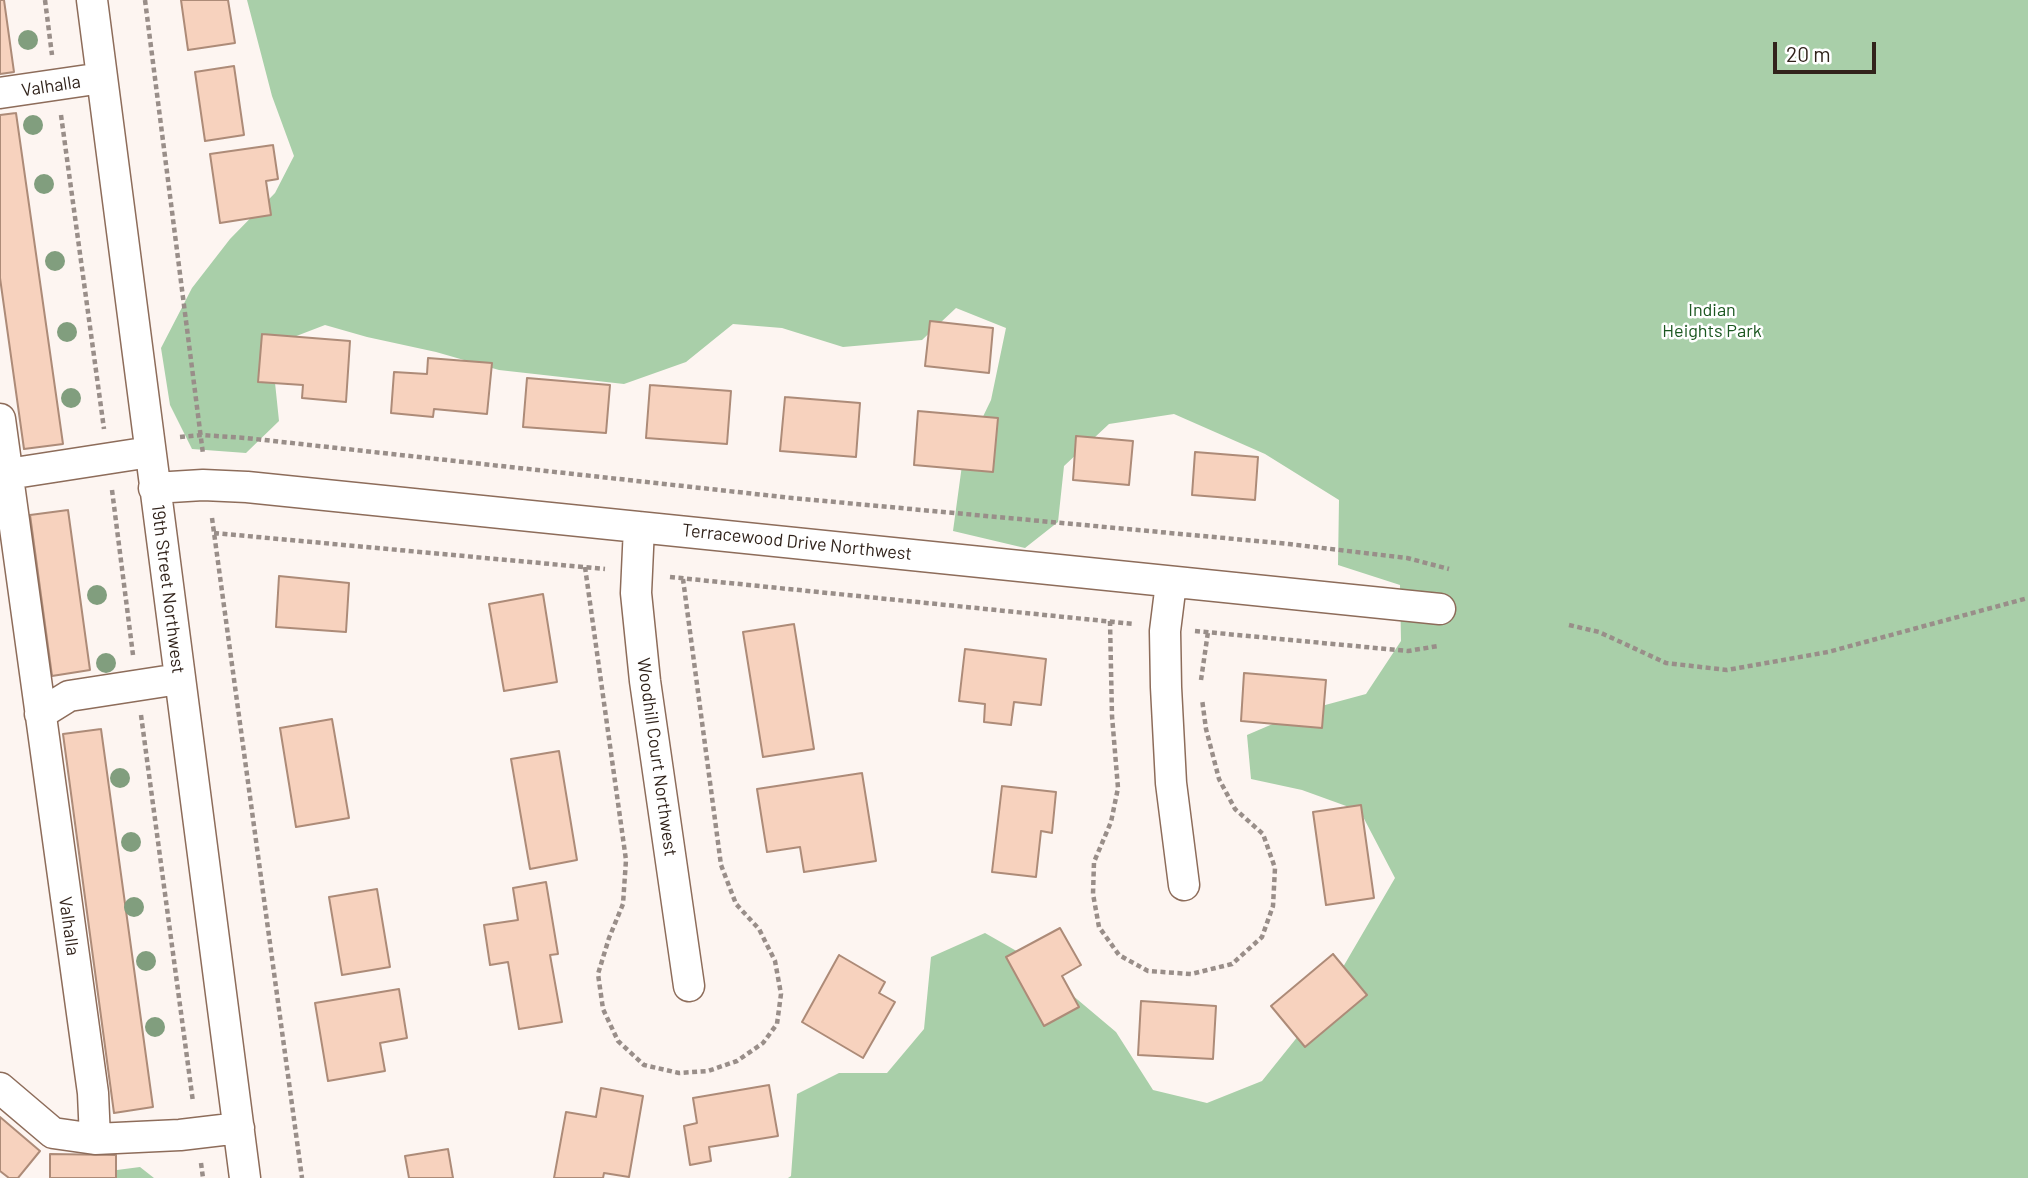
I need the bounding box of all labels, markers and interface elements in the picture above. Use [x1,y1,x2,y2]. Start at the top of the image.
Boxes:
scale bar [1776,28,1879,72]
text: 20 m [1786,41,1831,66]
street label: Valhalla [20,71,82,101]
park label: Indian Heights Park [1662,299,1762,342]
street label: 19th Street Northwest [147,503,189,675]
street label: Terracewood Drive Northwest [681,519,913,565]
street label: Woodhill Court Northwest [632,656,682,858]
street label: Valhalla [54,895,84,957]

